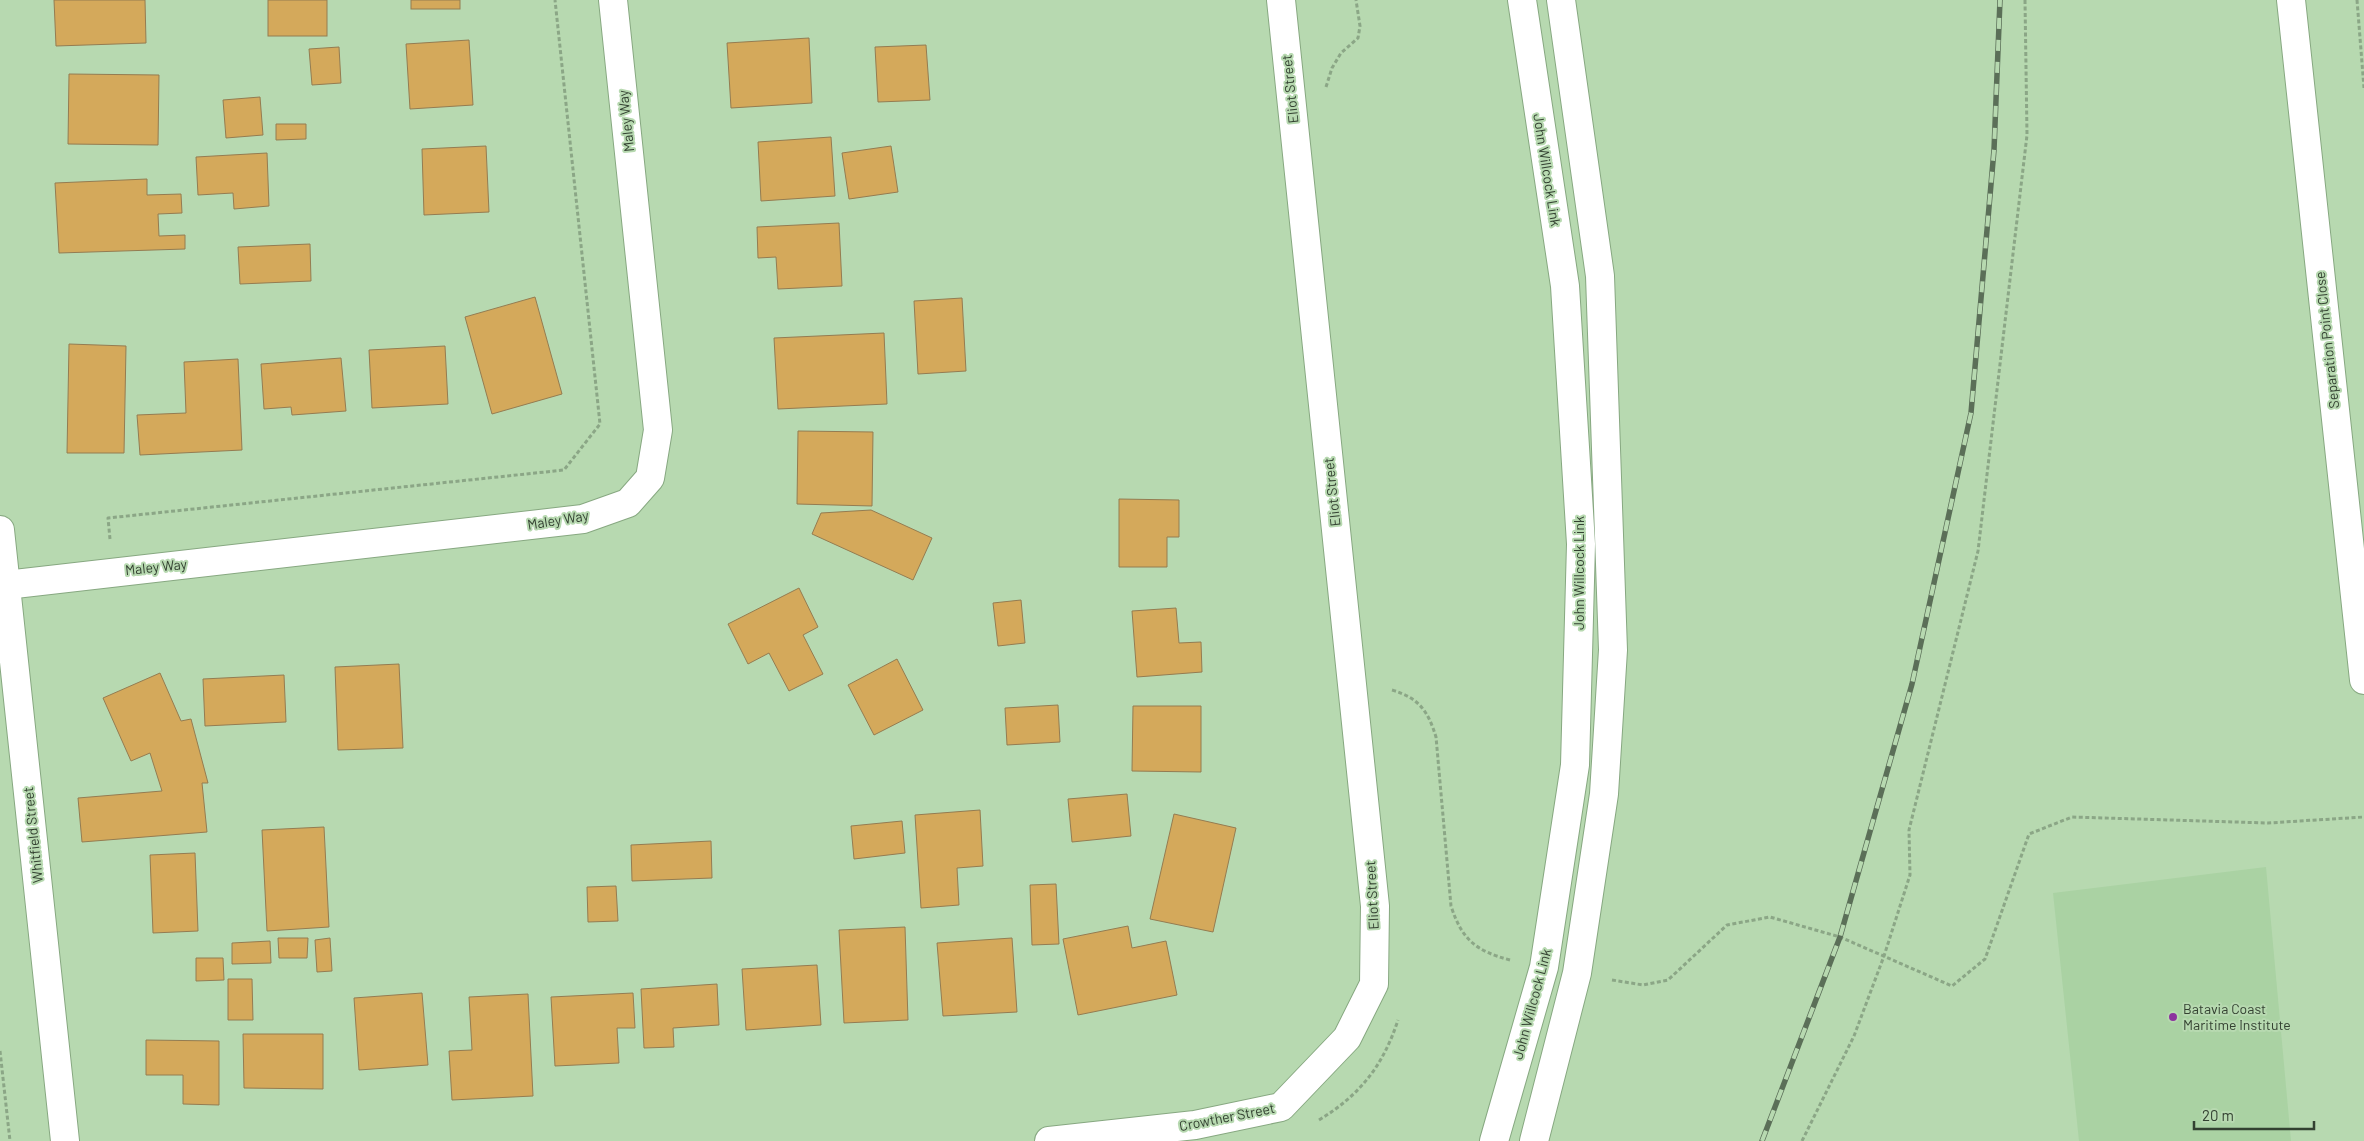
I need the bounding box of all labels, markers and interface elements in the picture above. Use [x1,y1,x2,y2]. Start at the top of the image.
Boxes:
street label: Eliot Street [1277,54,1302,124]
street label: Maley Way [614,89,637,153]
street label: John Willcock Link [1530,112,1565,228]
street label: Separation Point Close [2311,271,2342,409]
street label: Eliot Street [1319,457,1344,527]
street label: Maley Way [526,506,590,533]
street label: John Willcock Link [1570,516,1587,630]
street label: Maley Way [124,555,188,578]
street label: Whitfield Street [19,786,46,884]
street label: Eliot Street [1361,860,1382,930]
street label: John Willcock Link [1509,947,1554,1061]
place label: Batavia Coast Maritime Institute [2183,1000,2291,1033]
marker: Batavia Coast Maritime Institute [2167,1011,2179,1023]
scale bar [2194,1098,2314,1130]
street label: Crowther Street [1178,1099,1276,1134]
text: 20 m [2202,1106,2234,1124]

